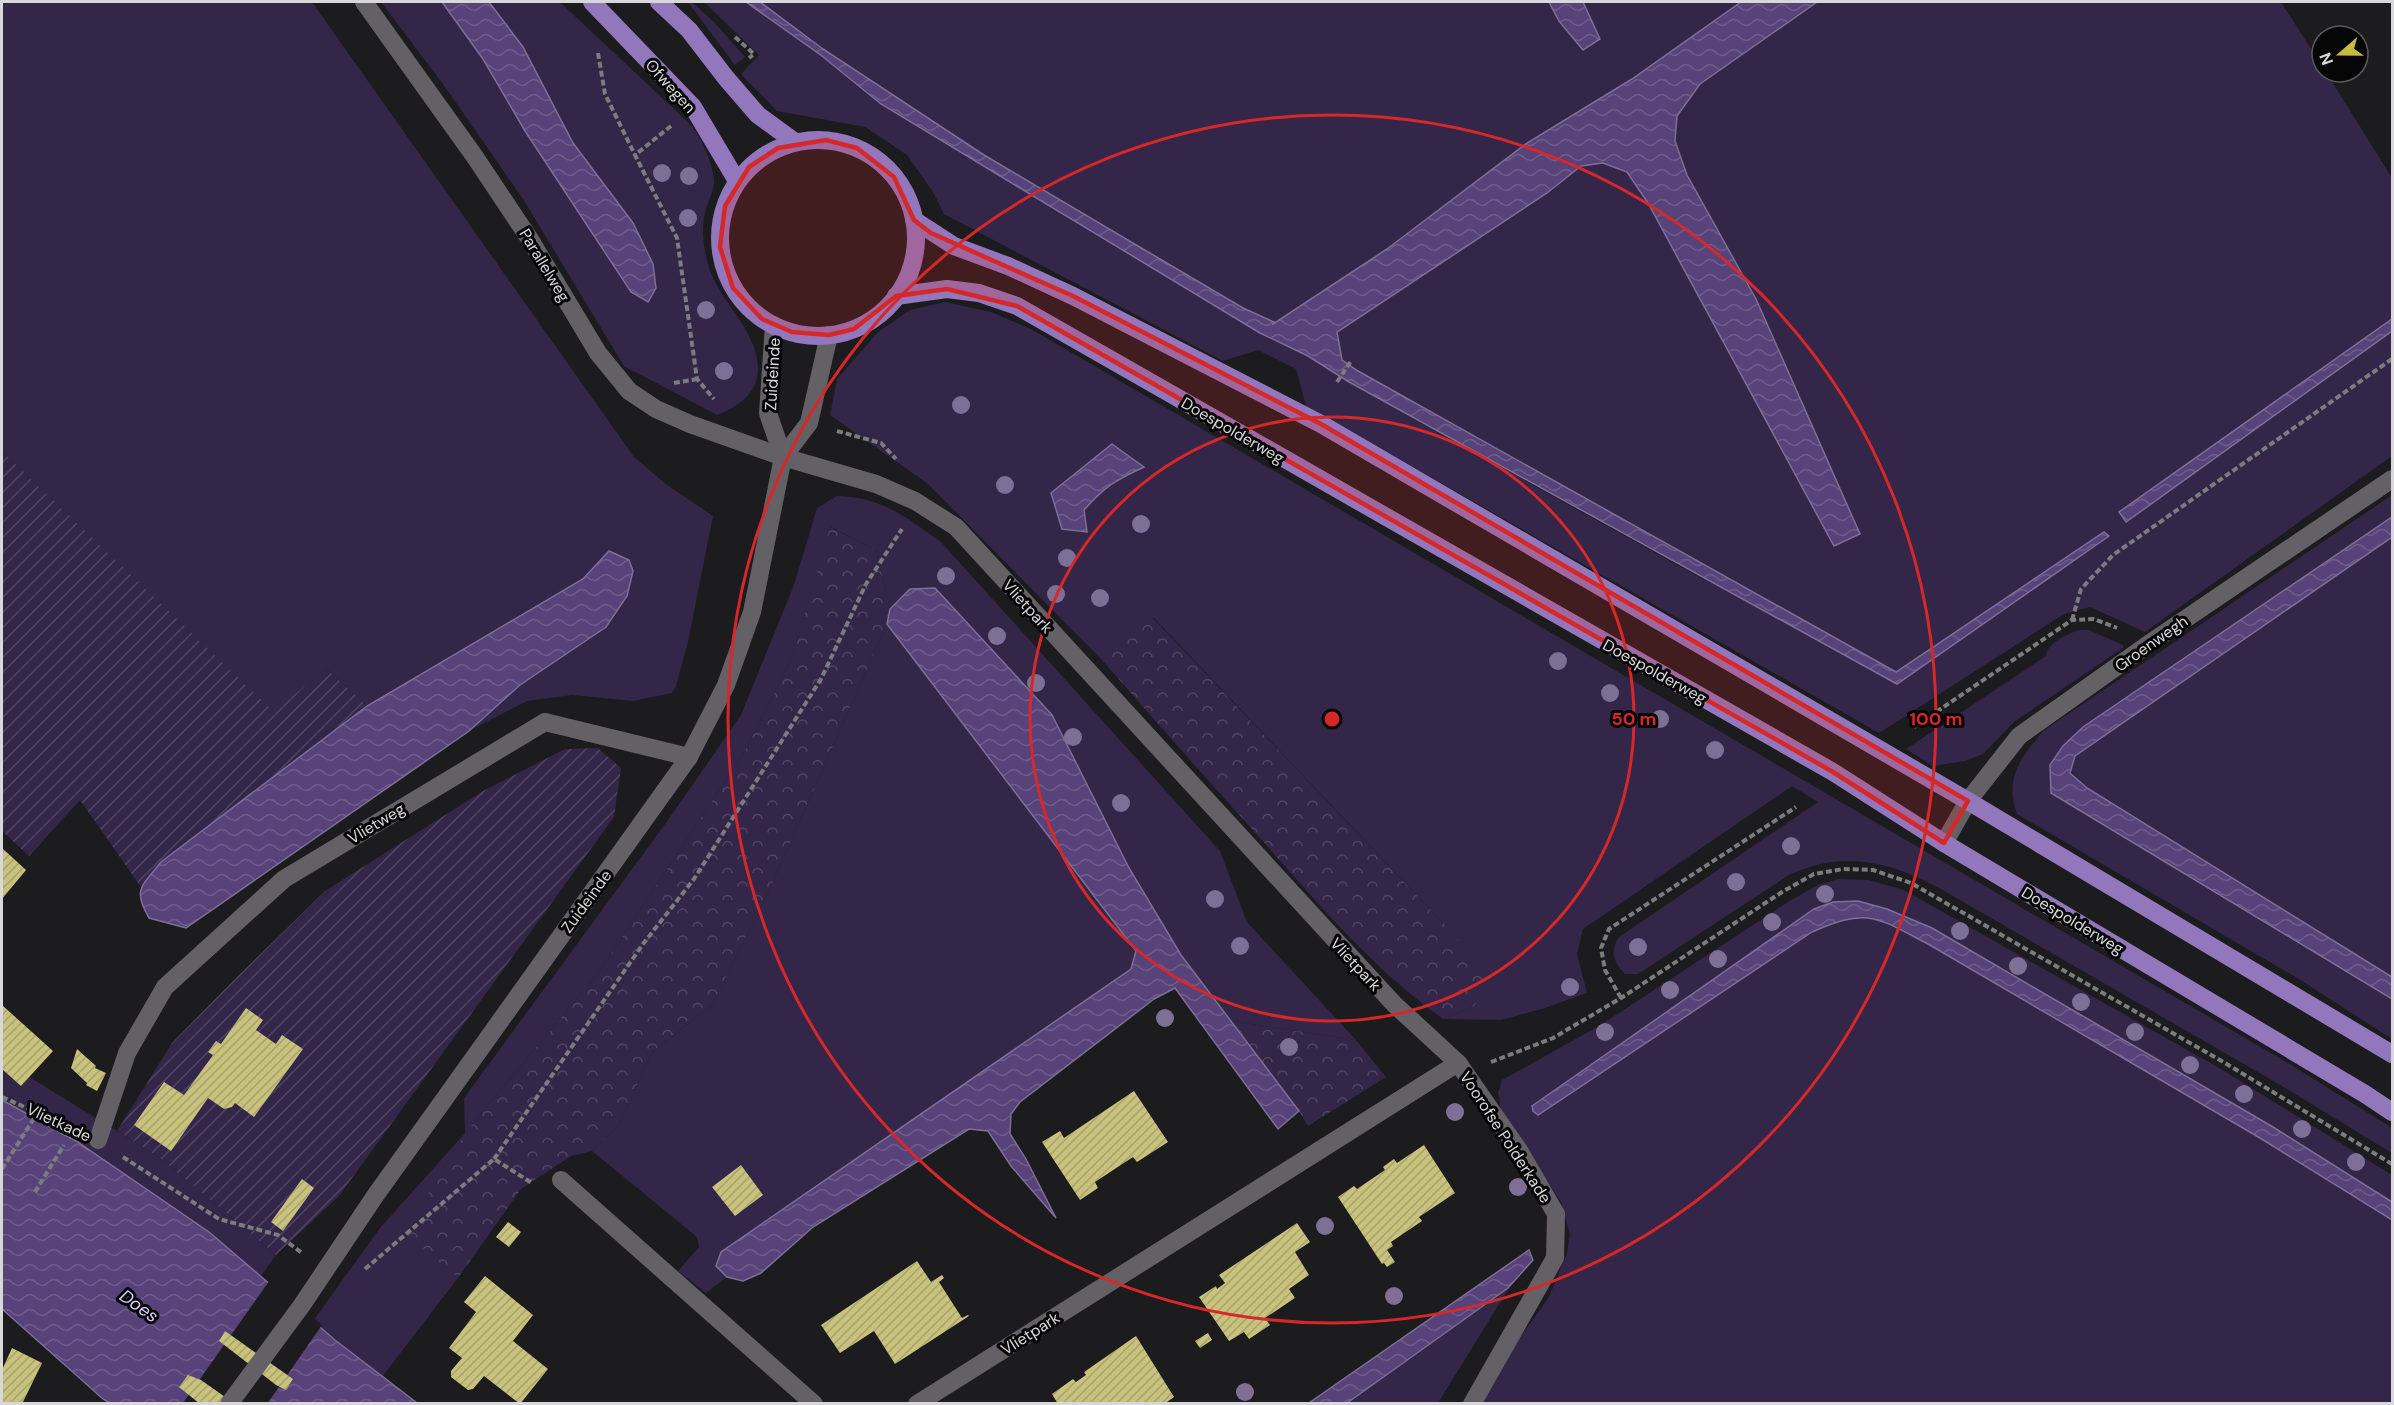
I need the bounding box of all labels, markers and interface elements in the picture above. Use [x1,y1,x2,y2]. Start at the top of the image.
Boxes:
north arrow [2310,24,2370,84]
text: N [2315,50,2338,68]
street label: Ofwegen [641,55,700,118]
street label: Parallelweg [514,225,575,306]
street label: Zuideinde [760,337,785,411]
street label: Doespolderweg [1177,392,1288,468]
street label: Vlietpark [998,575,1057,638]
street label: Groenwegh [2111,611,2192,676]
street label: Doespolderweg [1599,634,1710,709]
text: 50 m [1611,707,1657,731]
text: 100 m [1909,707,1963,731]
centre of rings [1322,709,1342,729]
street label: Vlietweg [344,798,409,849]
street label: Zuideinde [556,866,616,937]
street label: Doespolderweg [2018,882,2128,959]
street label: Vlietpark [1325,933,1386,996]
street label: Voorofse Polderkade [1455,1067,1556,1207]
street label: Vlietkade [23,1098,95,1147]
water label: Does [115,1284,163,1328]
street label: Vlietpark [997,1307,1064,1360]

